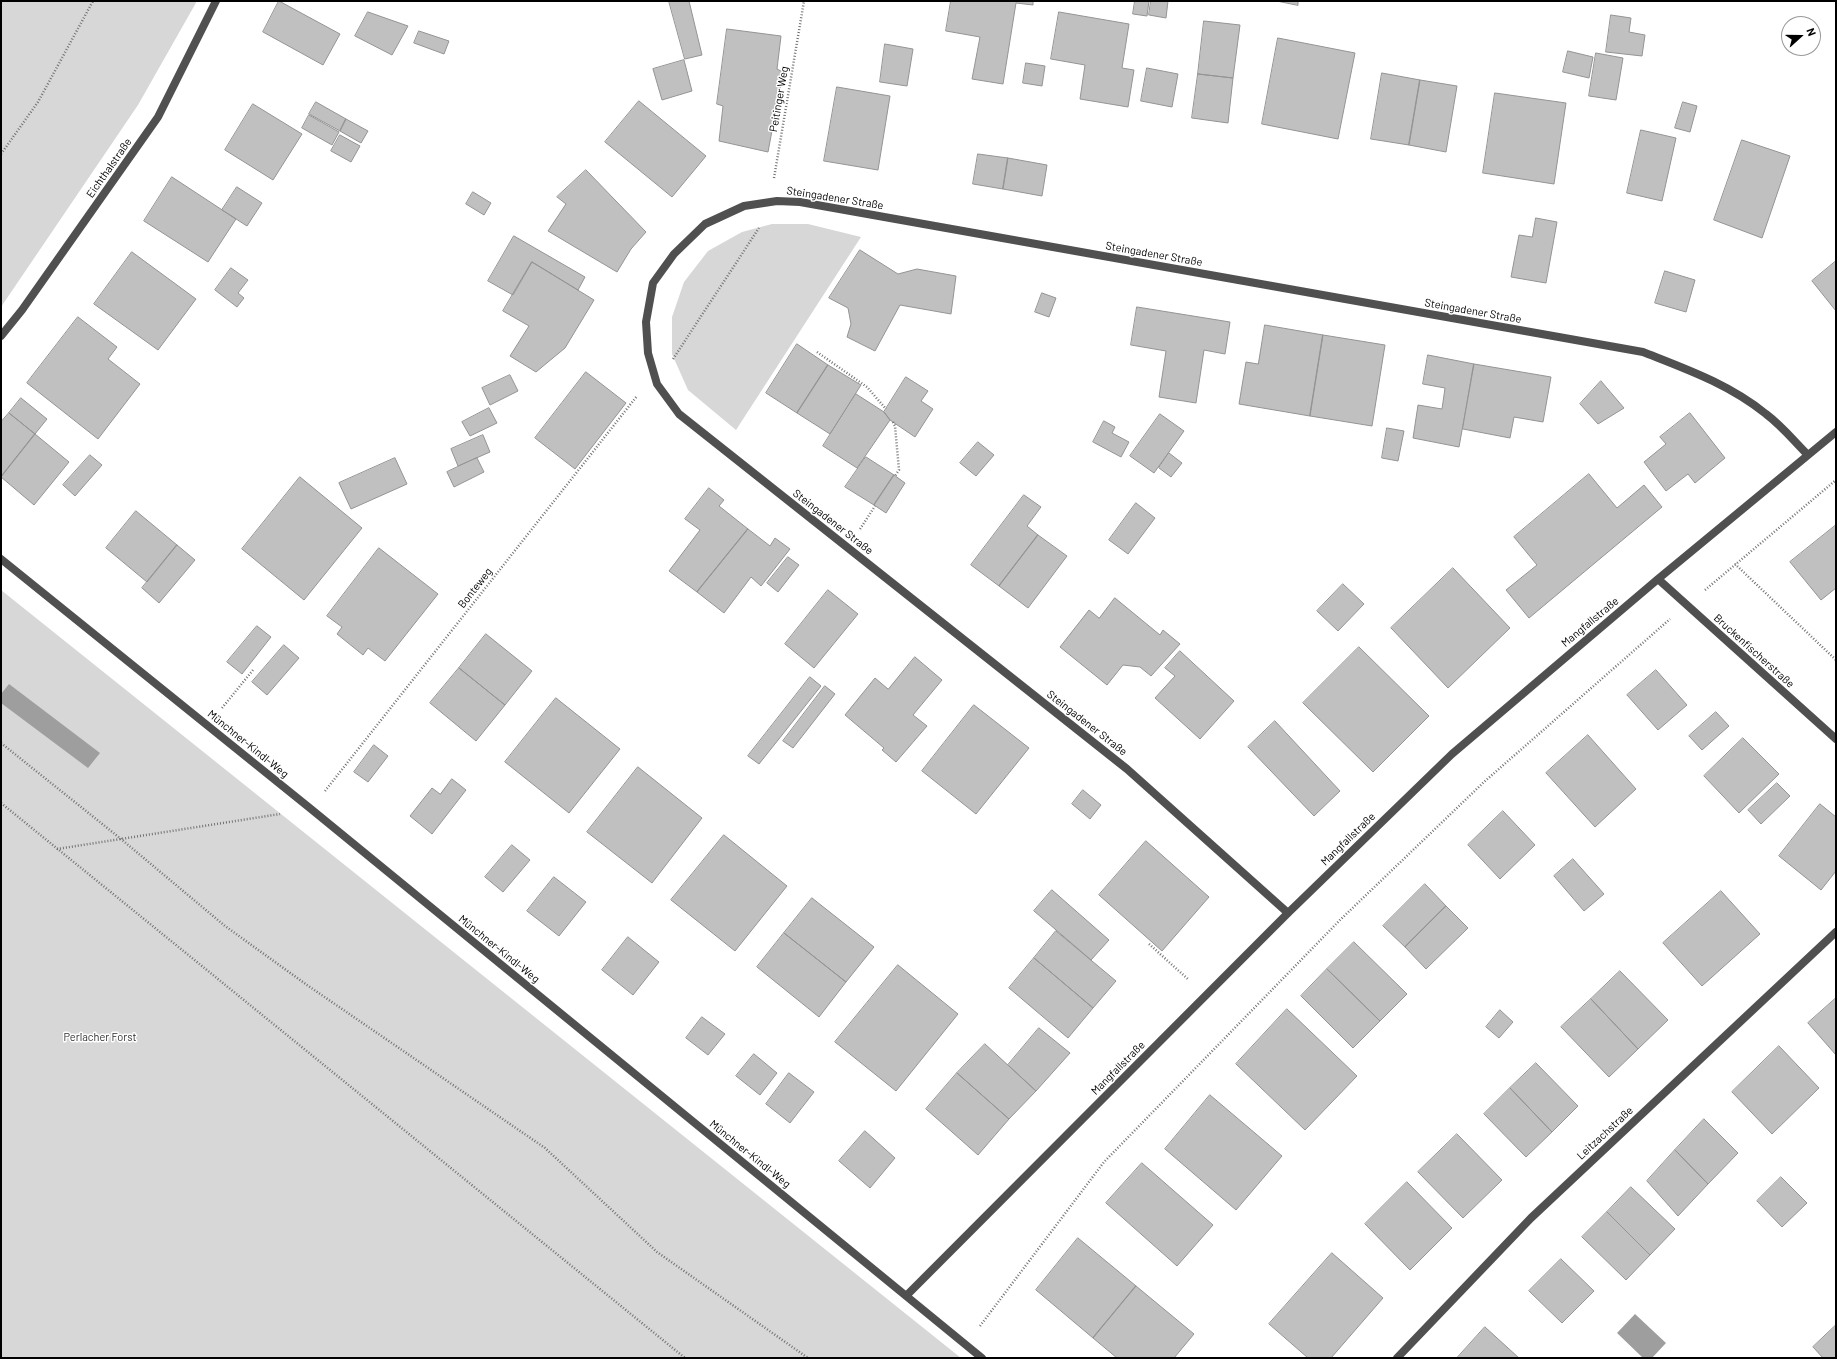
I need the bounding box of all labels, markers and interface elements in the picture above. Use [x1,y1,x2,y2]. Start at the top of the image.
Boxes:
north arrow [1781,16,1821,56]
text: N [1804,26,1819,38]
street label: Peitinger Weg [767,65,791,133]
street label: Eichthalstraße [83,136,135,200]
street label: Steingadener Straße [785,184,885,212]
street label: Steingadener Straße [1105,239,1203,269]
street label: Steingadener Straße [1424,296,1522,326]
street label: Steingadener Straße [790,487,876,557]
street label: Bonteweg [455,565,495,611]
street label: Mangfallstraße [1559,594,1621,650]
street label: Bruckenfischerstraße [1711,611,1797,691]
street label: Steingadener Straße [1044,688,1130,758]
street label: Münchner-Kindl-Weg [205,707,291,781]
street label: Mangfallstraße [1318,810,1378,868]
street label: Münchner-Kindl-Weg [456,912,542,986]
park label: Perlacher Forst [63,1030,137,1044]
street label: Mangfallstraße [1088,1038,1148,1098]
street label: Leitzachstraße [1574,1104,1636,1162]
street label: Münchner-Kindl-Weg [707,1117,793,1191]

